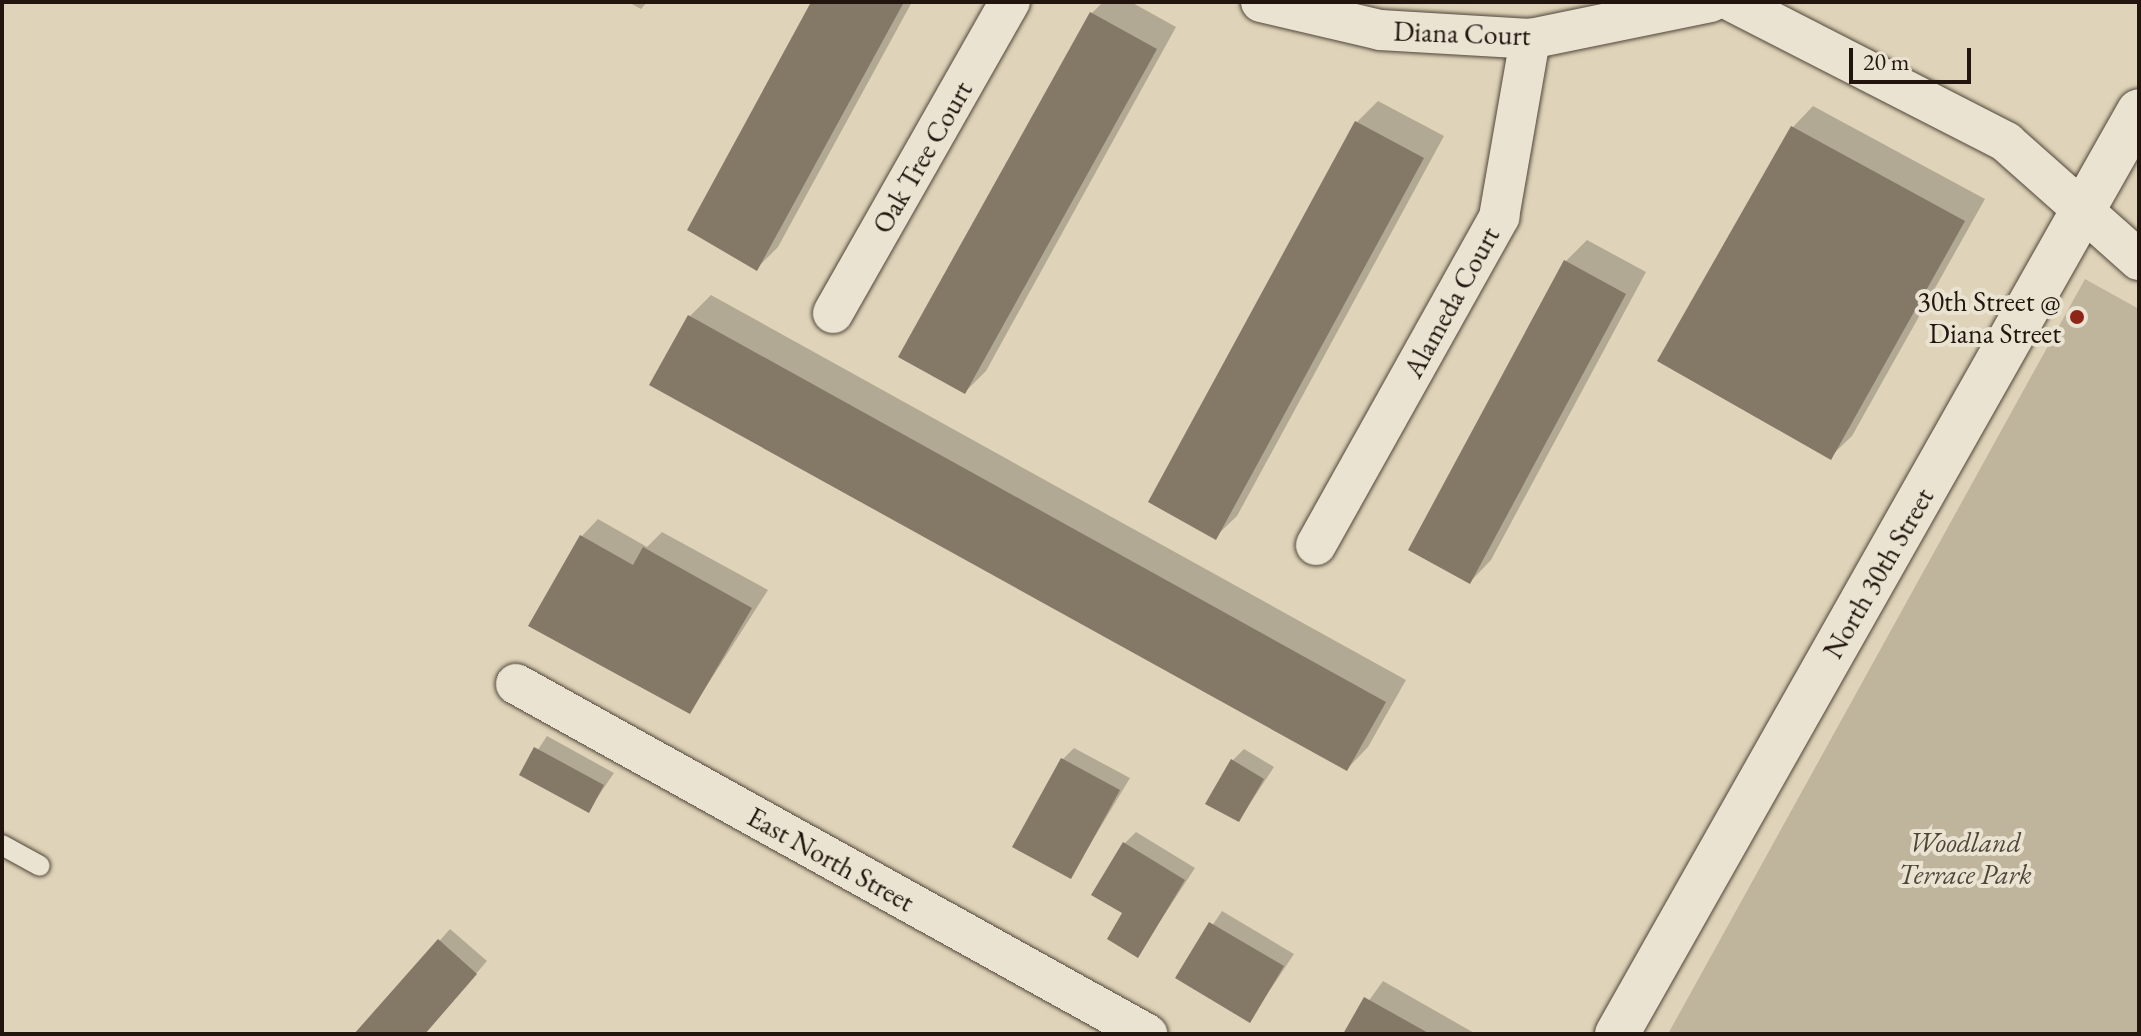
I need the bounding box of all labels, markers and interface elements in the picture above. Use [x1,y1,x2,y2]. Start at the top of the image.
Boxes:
street label: Diana Court [1393,14,1531,52]
scale bar [1853,32,1975,82]
text: 20 m [1863,46,1910,77]
street label: Oak Tree Court [865,75,979,239]
street label: Alameda Court [1396,221,1506,383]
place label: 30th Street @ Diana Street [1917,284,2061,350]
marker: 30th Street @ Diana Street [2068,308,2086,326]
street label: North 30th Street [1816,482,1940,664]
street label: East North Street [742,799,920,919]
park label: Woodland Terrace Park [1898,825,2032,891]

